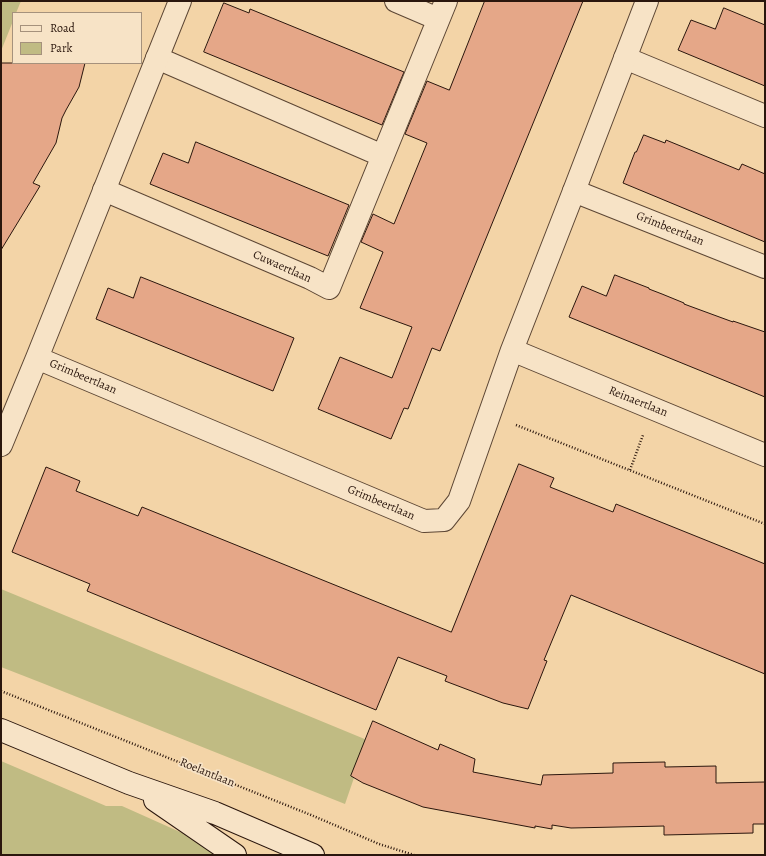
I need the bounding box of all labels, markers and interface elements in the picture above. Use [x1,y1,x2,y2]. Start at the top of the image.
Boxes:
legend [12,12,142,64]
text: Road [50,20,75,36]
text: Park [50,40,73,56]
street label: Grimbeertlaan [634,209,706,249]
street label: Cuwaertlaan [251,248,313,286]
street label: Grimbeertlaan [47,356,119,398]
street label: Reinaertlaan [606,384,670,420]
street label: Grimbeertlaan [345,482,417,524]
street label: Roelantlaan [177,755,237,791]

